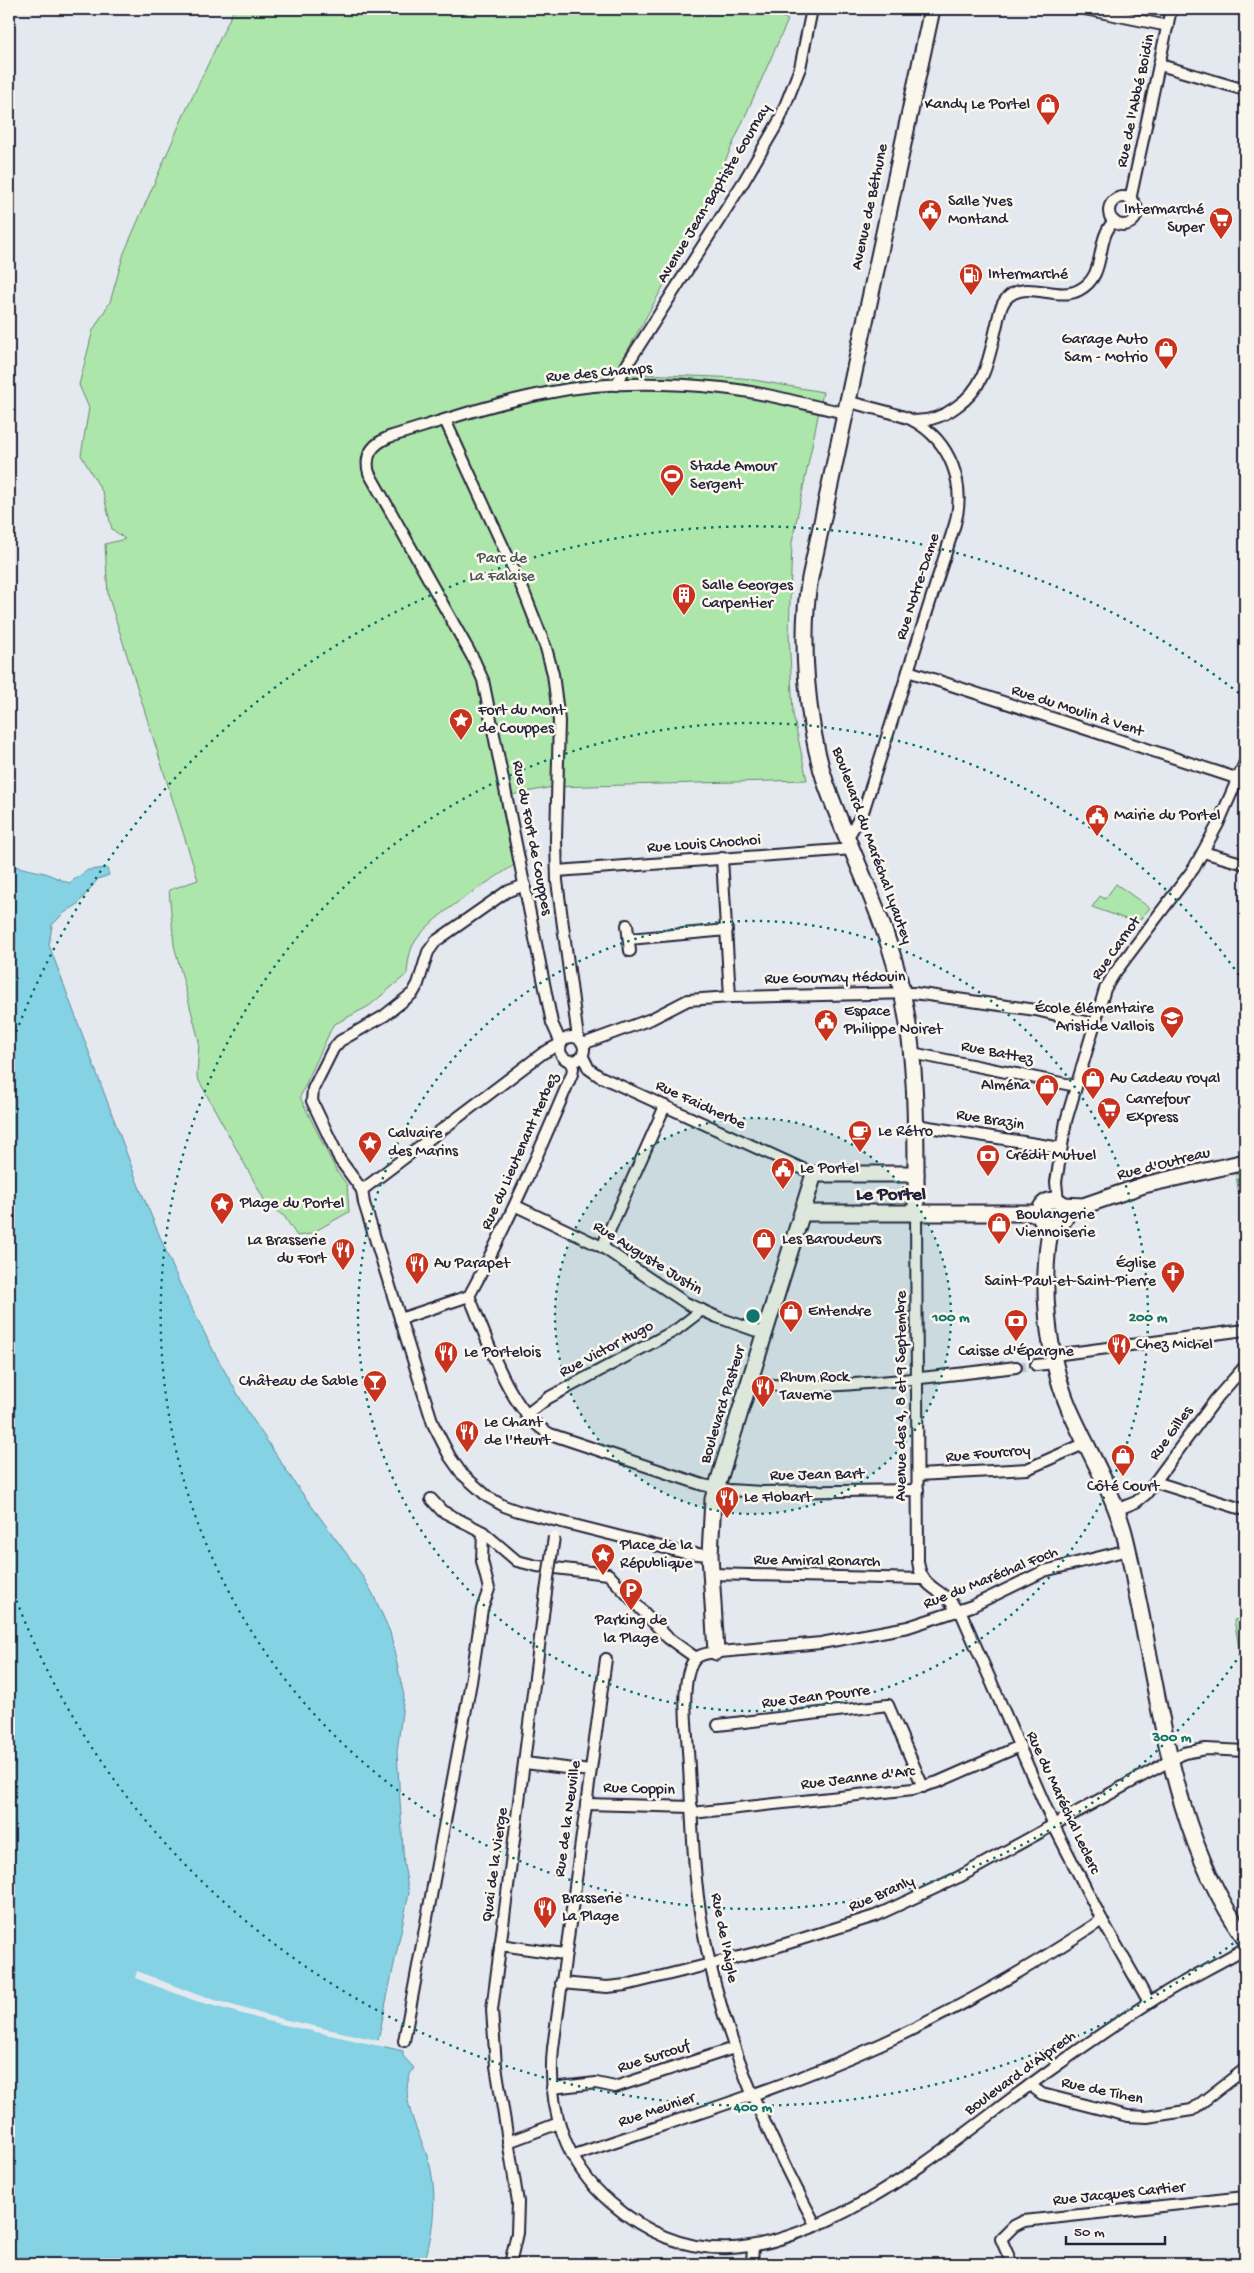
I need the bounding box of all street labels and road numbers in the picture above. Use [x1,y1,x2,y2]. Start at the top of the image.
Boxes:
street label: Rue de l'Abbé Boidin [1114,32,1160,169]
street label: Avenue Jean-Baptiste Gournay [654,101,776,287]
street label: Avenue de Béthune [848,142,894,272]
street label: Rue des Champs [545,360,654,388]
street label: Rue Notre-Dame [893,531,945,643]
street label: Rue du Moulin à Vent [1009,682,1147,743]
street label: Boulevard du Maréchal Lyautey [826,744,916,947]
street label: Rue du Fort de Couppes [507,759,556,918]
street label: Rue Louis Chochoi [646,832,762,858]
street label: Rue Carnot [1088,912,1147,985]
street label: Rue Gournay Hédouin [764,968,906,990]
street label: Rue Battez [959,1038,1036,1071]
street label: Rue du Lieutenant Herbez [478,1070,565,1233]
street label: Rue Faidherbe [652,1077,749,1135]
street label: Rue Brazin [955,1106,1026,1136]
street label: Rue d'Outreau [1115,1144,1213,1186]
street label: Rue Auguste Justin [589,1218,706,1301]
street label: Avenue des 4, 8 et 9 Septembre [893,1290,912,1501]
street label: Rue Victor Hugo [557,1317,657,1383]
street label: Boulevard Pasteur [697,1343,751,1467]
street label: Rue Gilles [1146,1402,1199,1465]
street label: Rue Fourcroy [945,1442,1031,1468]
street label: Rue Jean Bart [770,1466,866,1486]
street label: Rue du Maréchal Foch [921,1543,1061,1615]
street label: Rue Amiral Ronarch [753,1551,881,1573]
street label: Rue Jean Pourre [761,1682,872,1714]
street label: Rue du Maréchal Leclerc [1021,1729,1104,1878]
street label: Rue de la Neuville [551,1759,587,1879]
street label: Rue Jeanne d'Arc [800,1763,917,1795]
street label: Rue Coppin [603,1779,676,1801]
street label: Quai de la Vierge [479,1806,514,1924]
street label: Rue Branly [846,1873,918,1917]
street label: Rue de l'Aigle [705,1892,741,1985]
street label: Boulevard d'Alprech [961,2027,1081,2121]
street label: Rue Surcouf [616,2037,693,2079]
street label: Rue de Tihen [1059,2074,1145,2110]
street label: Rue Meunier [616,2089,699,2133]
street label: Rue Jacques Cartier [1052,2178,1187,2211]

